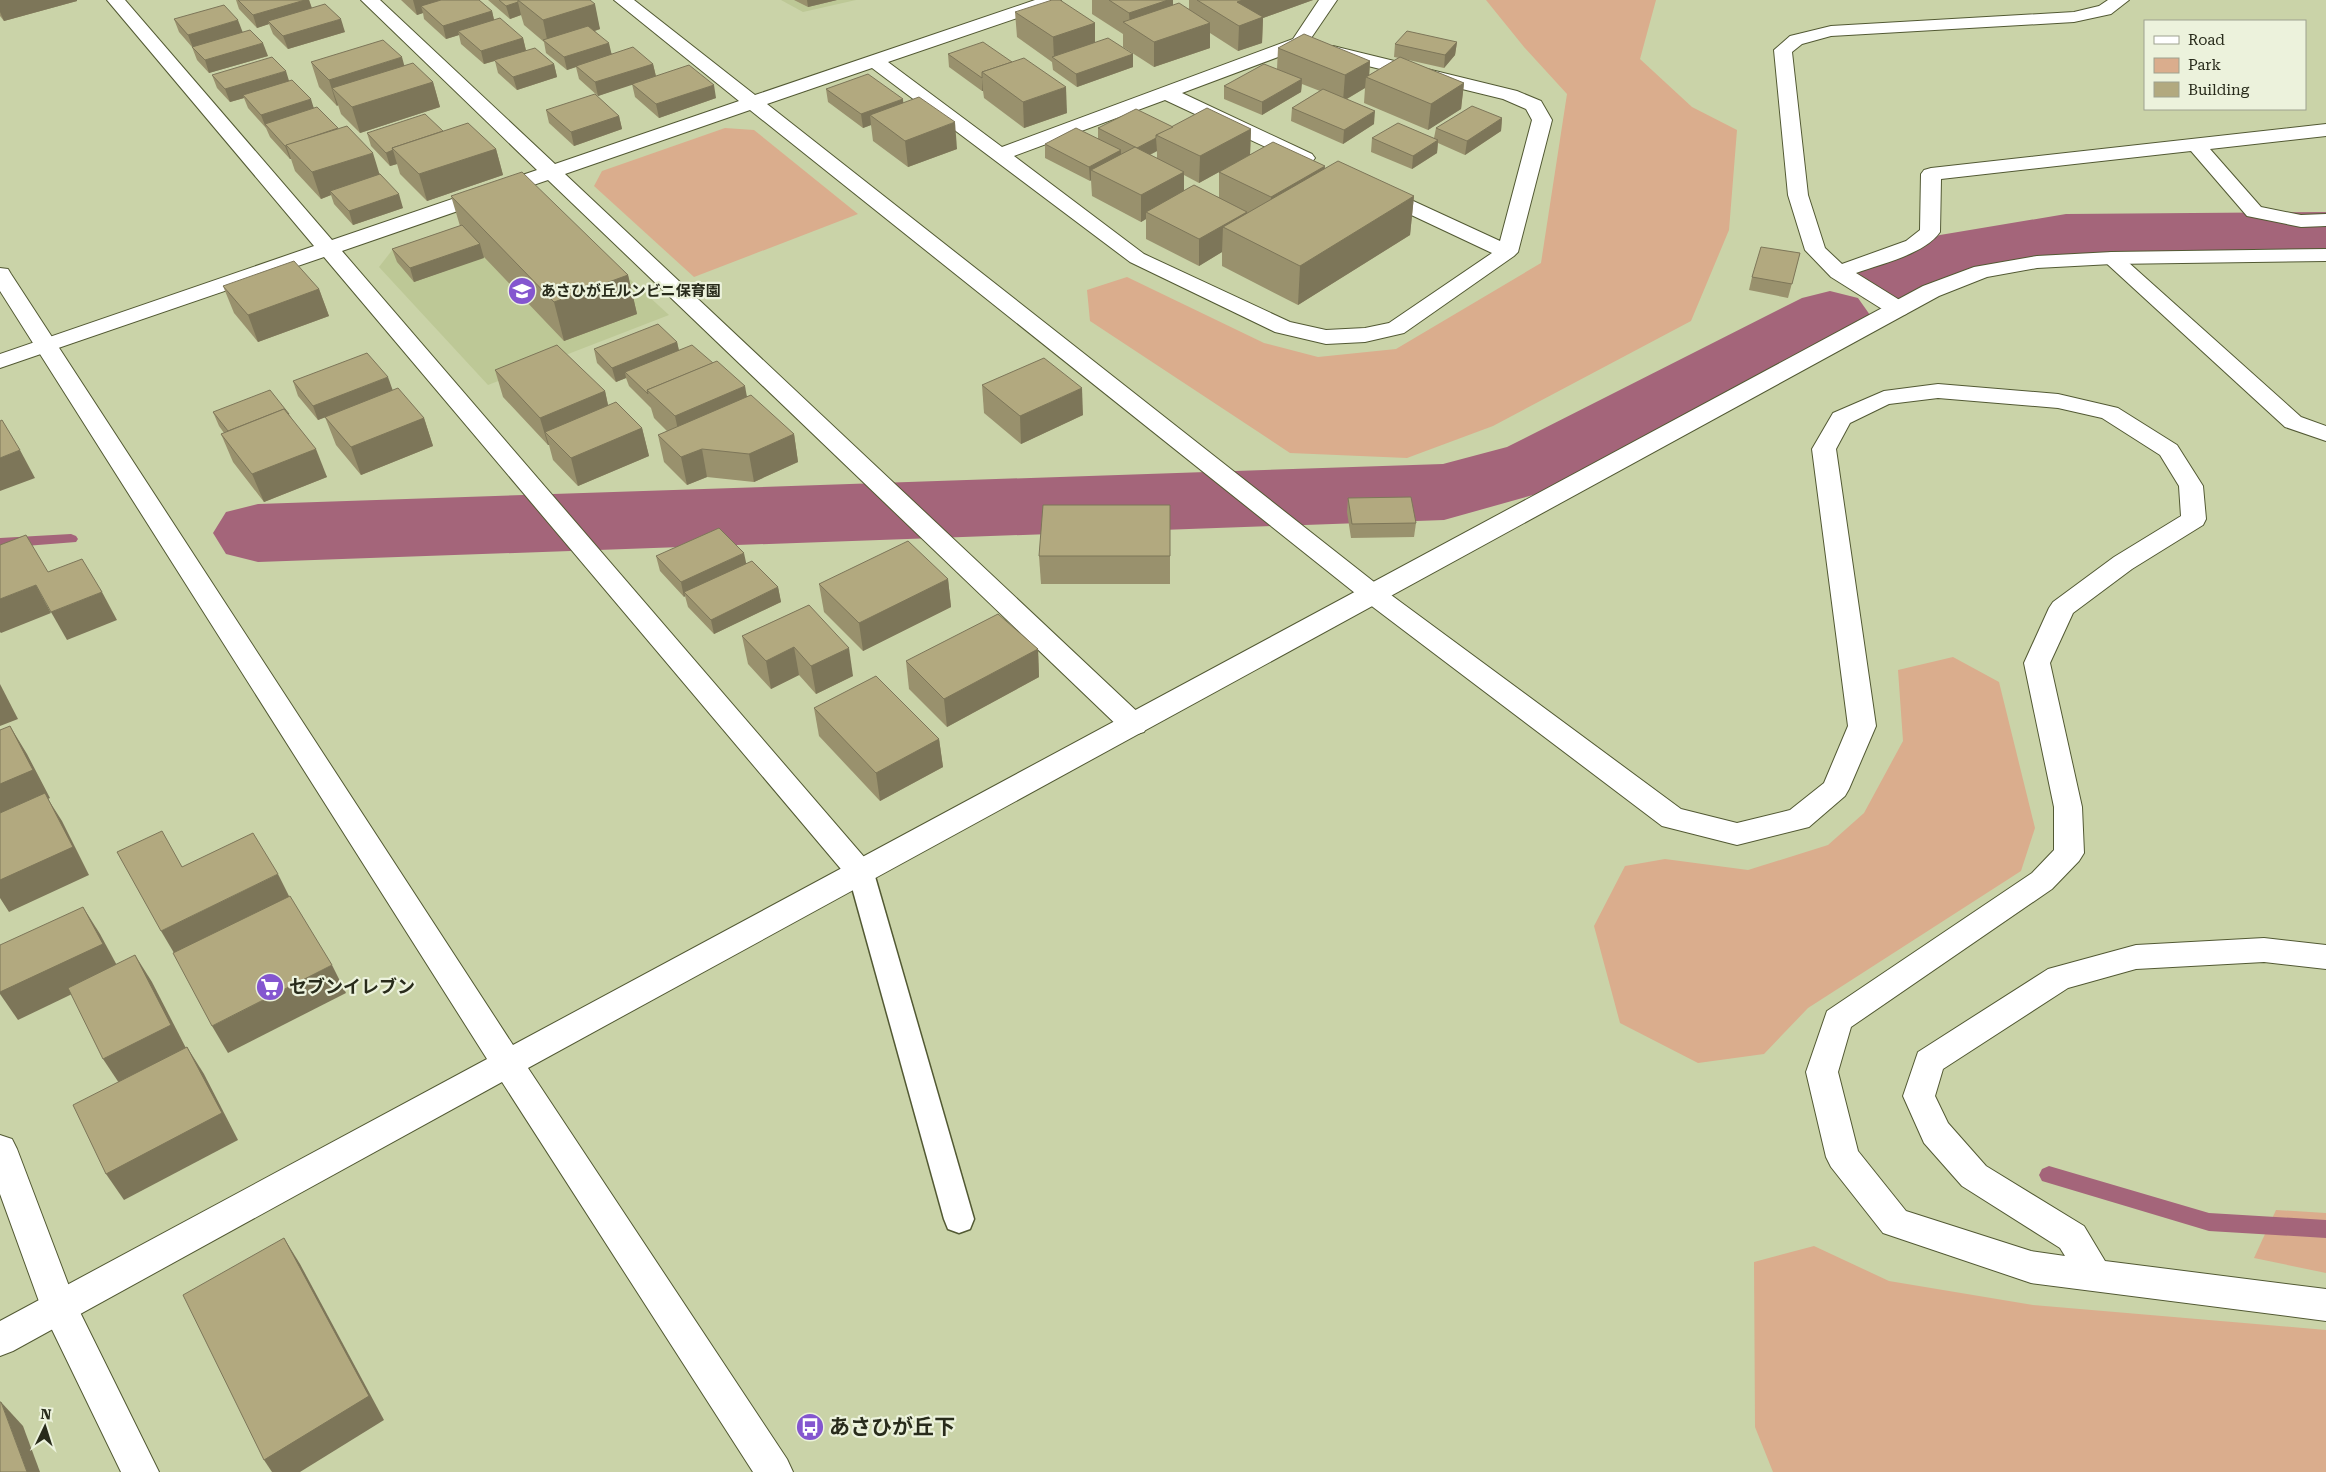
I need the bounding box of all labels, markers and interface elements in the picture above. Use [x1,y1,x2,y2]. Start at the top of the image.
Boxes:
legend [2144,20,2306,110]
text: Road [2188,31,2225,49]
text: Park [2188,56,2222,74]
text: Building [2188,81,2250,99]
school or university icon: あさひが丘ルンビニ保育園 [507,276,537,306]
place label: あさひが丘ルンビニ保育園 [541,282,721,300]
supermarket icon: セブンイレブン [255,972,285,1002]
place label: セブンイレブン [289,976,415,997]
north arrow [20,1402,70,1452]
text: N [40,1406,52,1422]
bus stop icon: あさひが丘下 [795,1412,825,1442]
place label: あさひが丘下 [829,1415,955,1439]

